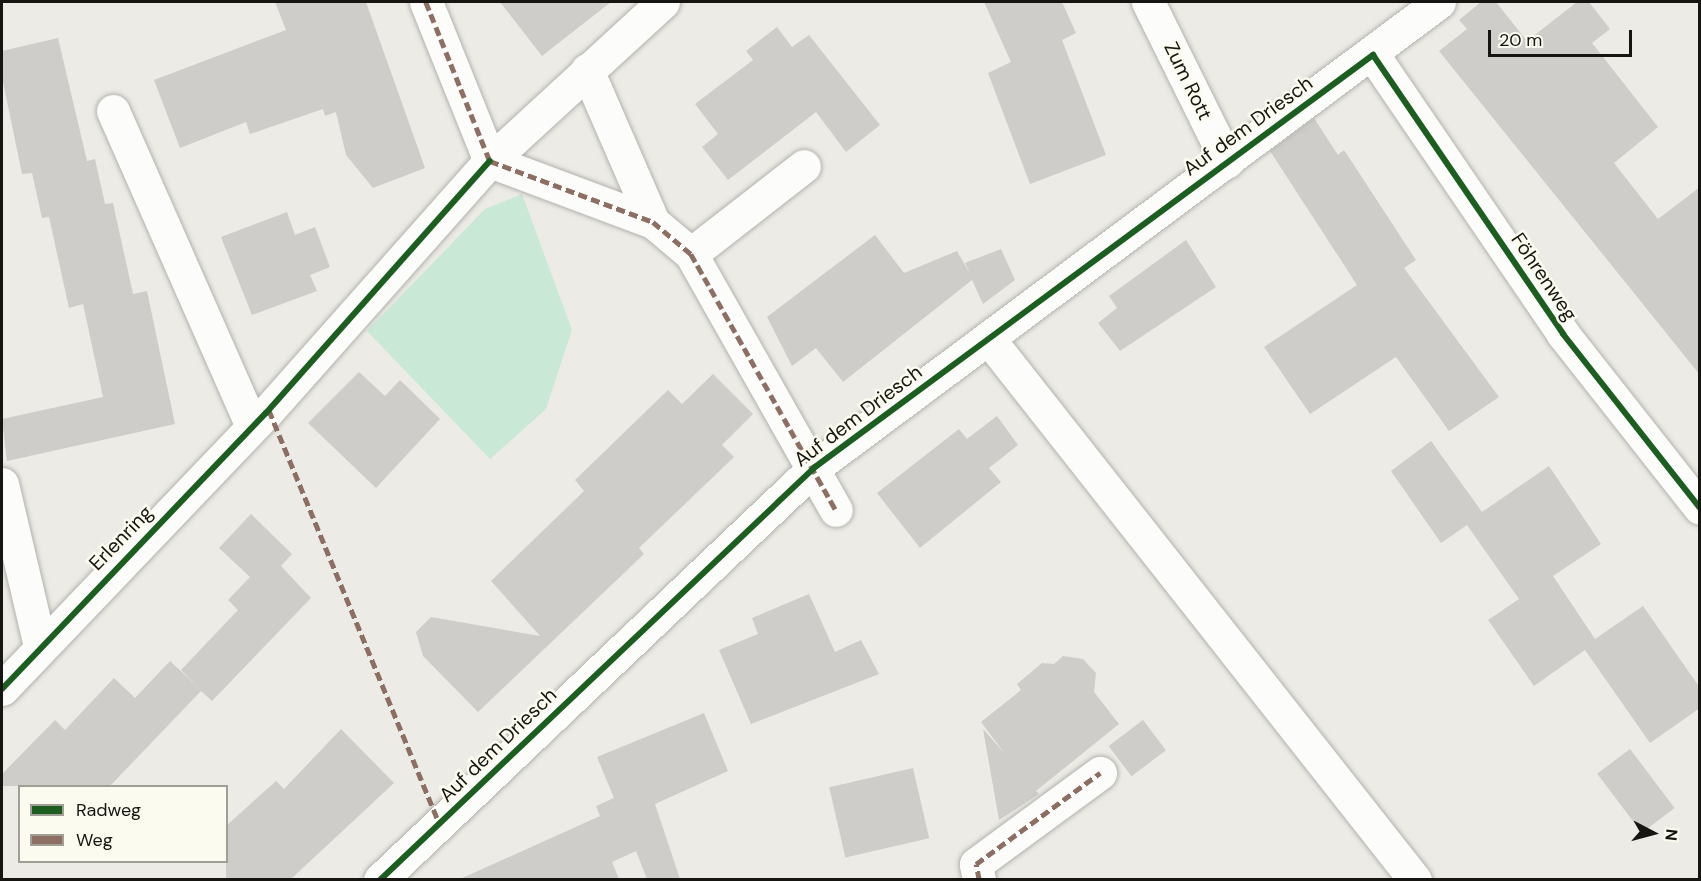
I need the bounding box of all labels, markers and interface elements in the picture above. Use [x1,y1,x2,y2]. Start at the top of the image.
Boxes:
scale bar [1491,18,1635,56]
text: 20 m [1499,28,1542,52]
street label: Zum Rott [1159,38,1217,124]
street label: Auf dem Driesch [1179,71,1317,181]
street label: Föhrenweg [1506,228,1582,326]
street label: Auf dem Driesch [789,360,927,472]
street label: Erlenring [84,501,158,575]
street label: Auf dem Driesch [434,683,562,807]
legend [18,785,228,863]
text: Radweg [76,798,141,822]
north arrow [1623,803,1683,863]
text: Weg [76,828,113,852]
text: N [1660,828,1682,842]

